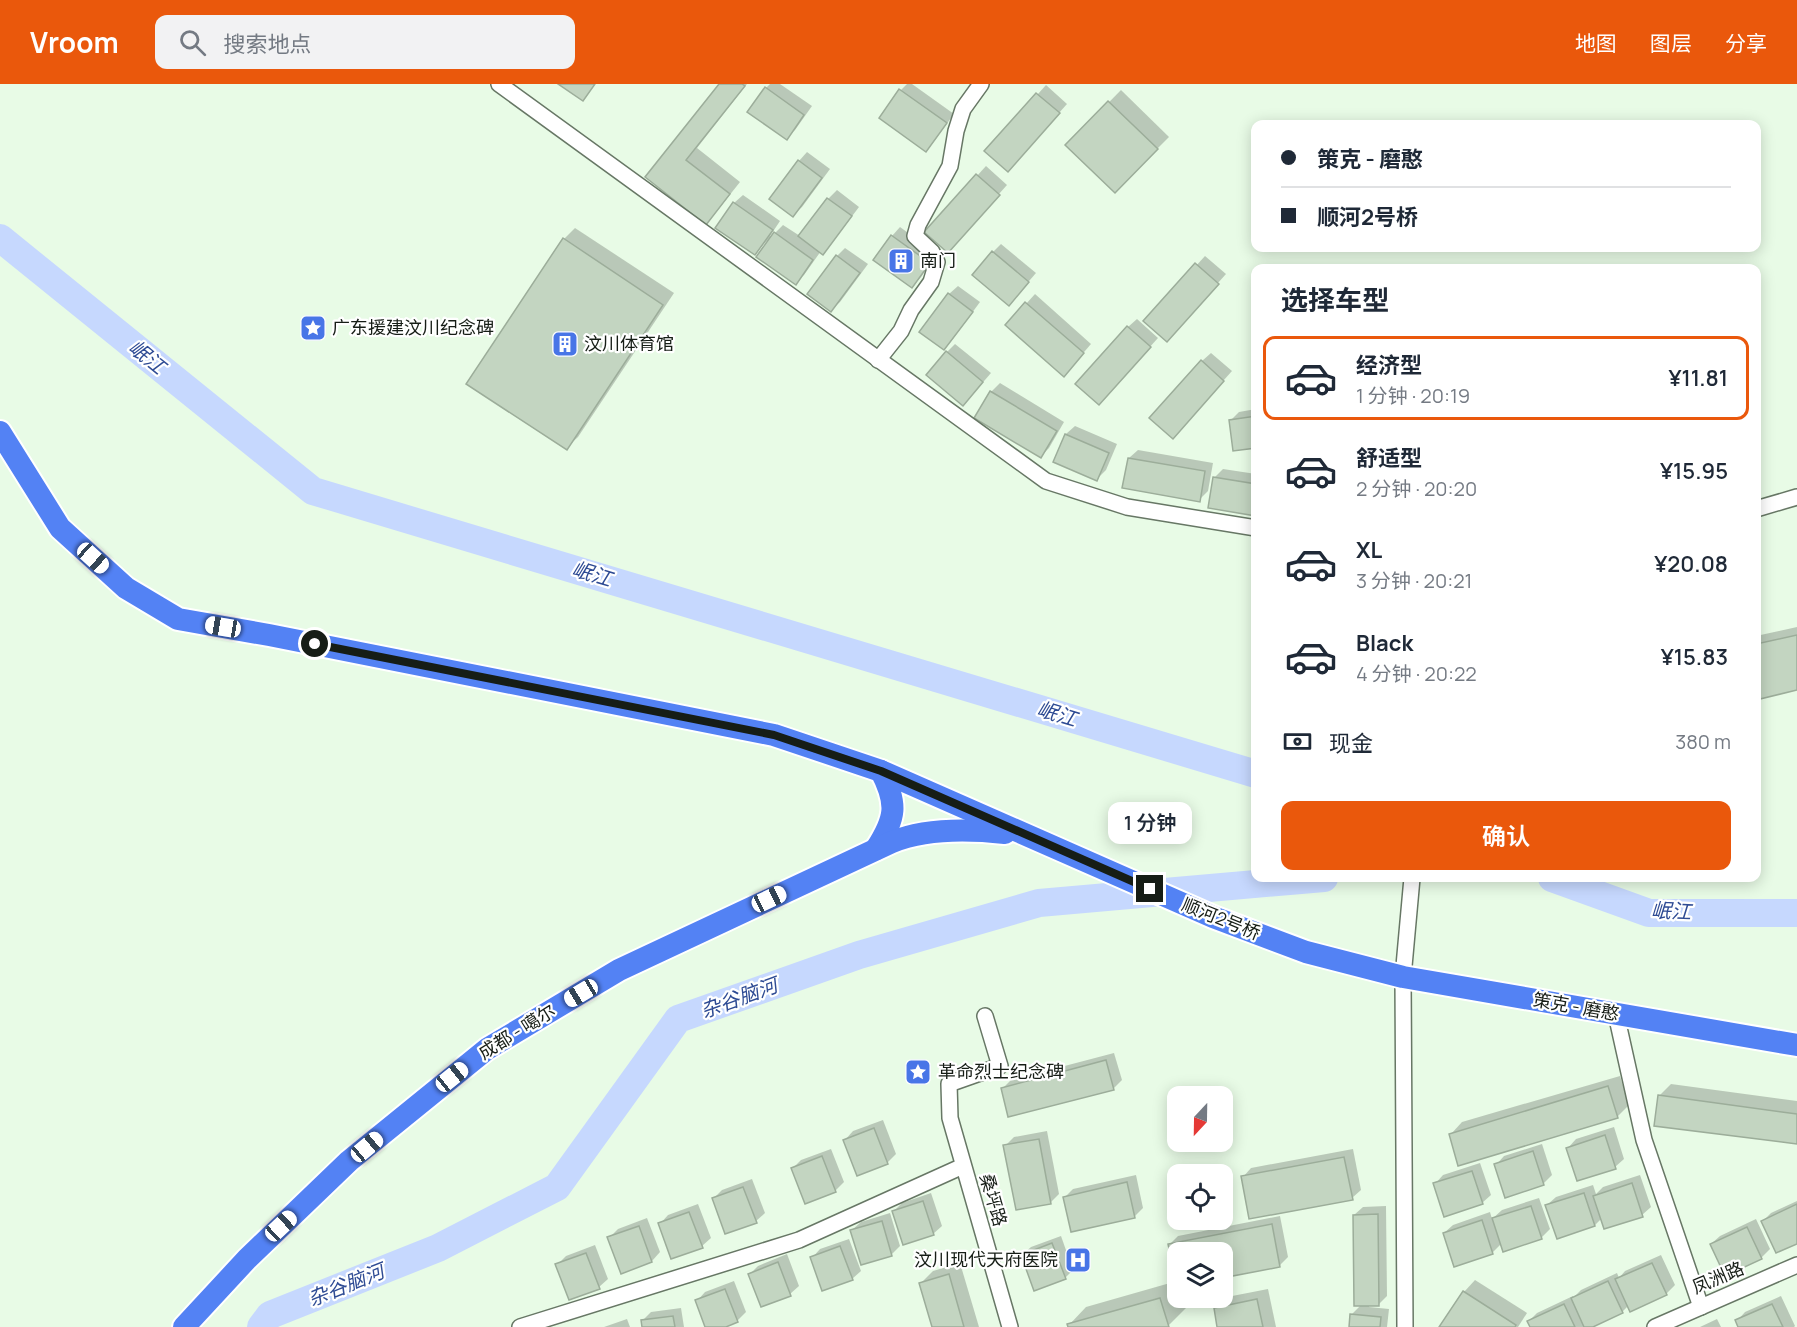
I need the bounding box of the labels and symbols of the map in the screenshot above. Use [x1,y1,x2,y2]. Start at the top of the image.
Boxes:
building icon: 南门 [886,246,916,276]
place label: 南门 [920,248,956,272]
place icon: 广东援建汶川纪念碑 [298,313,328,343]
place label: 广东援建汶川纪念碑 [332,315,494,339]
building icon: 汶川体育馆 [550,329,580,359]
place label: 汶川体育馆 [584,331,674,355]
water label: 岷江 [123,334,173,381]
car [74,539,112,577]
water label: 岷江 [569,555,617,593]
car [204,615,242,639]
route start [301,630,328,657]
water label: 岷江 [1034,695,1082,733]
callout: 1 分钟 [1108,802,1192,844]
route end [1136,875,1163,902]
car [749,883,789,915]
street label: 顺河2号桥 [1179,892,1264,945]
water label: 岷江 [1650,896,1694,925]
water label: 杂谷脑河 [697,970,785,1024]
car [561,976,601,1010]
street label: 策克 - 磨憨 [1531,987,1621,1025]
street label: 成都 - 噶尔 [473,998,560,1064]
place icon: 革命烈士纪念碑 [903,1057,933,1087]
car [432,1059,472,1095]
place label: 革命烈士纪念碑 [938,1059,1064,1083]
north arrow [1167,1086,1233,1152]
car [347,1129,387,1165]
street label: 桑坪路 [975,1170,1013,1229]
car [262,1207,300,1245]
hospital icon: 汶川现代天府医院 [1063,1245,1093,1275]
place label: 汶川现代天府医院 [914,1247,1058,1271]
street label: 凤洲路 [1688,1255,1747,1299]
water label: 杂谷脑河 [304,1256,392,1312]

